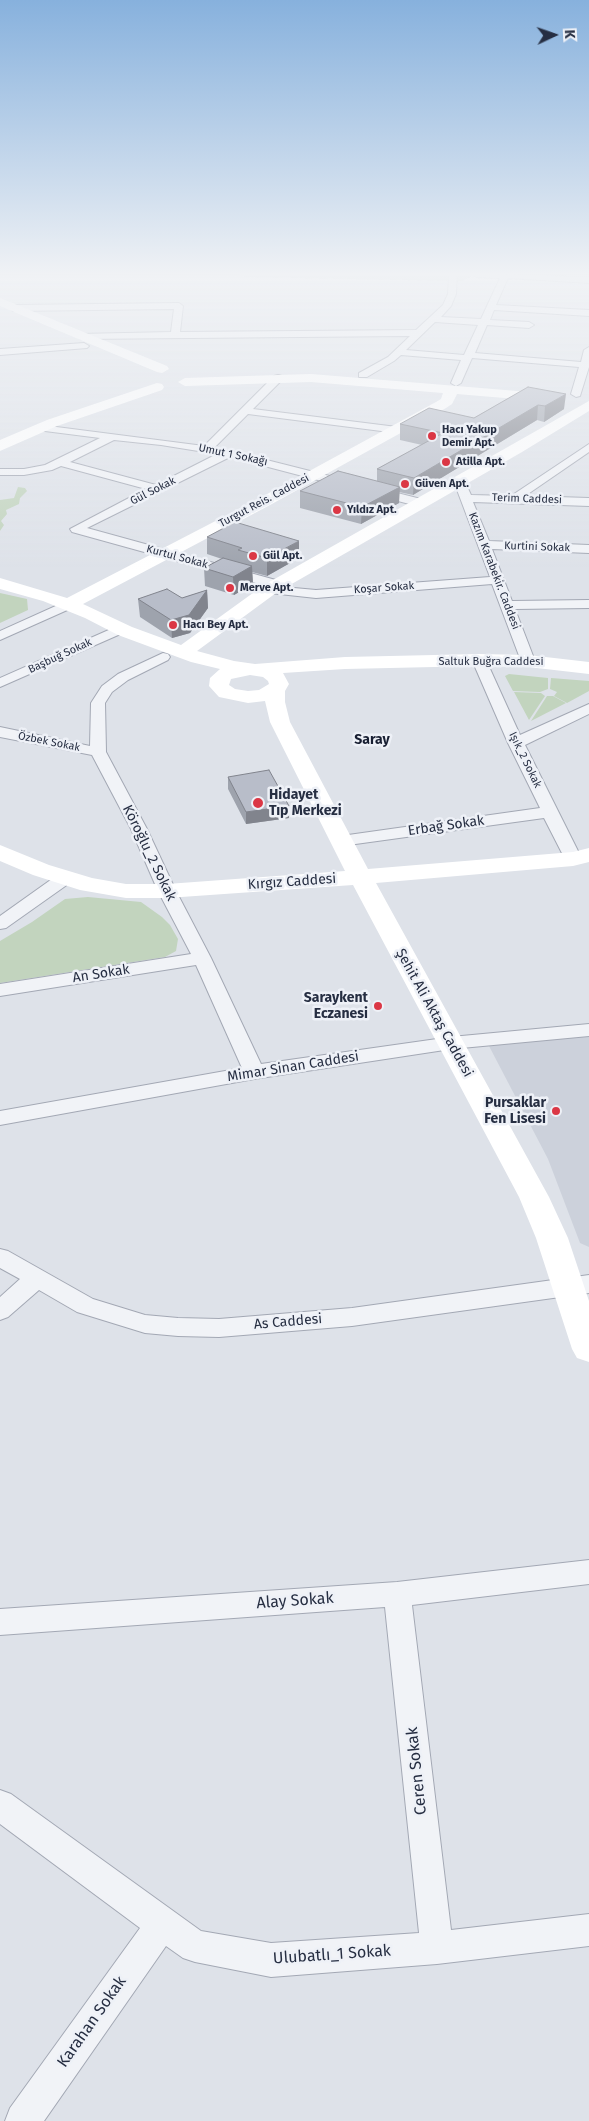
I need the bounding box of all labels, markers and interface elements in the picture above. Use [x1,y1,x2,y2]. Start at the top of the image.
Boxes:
north arrow [529,10,579,60]
text: K [561,29,578,39]
place label: Hacı Yakup Demir Apt. [442,423,497,449]
marker: Hacı Yakup Demir Apt. [426,430,438,442]
street label: Umut 1 Sokağı [197,441,269,469]
place label: Atilla Apt. [456,455,505,469]
marker: Atilla Apt. [440,456,452,468]
street label: Turgut Reis. Caddesi [217,472,311,530]
street label: Gül Sokak [128,474,178,508]
place label: Güven Apt. [415,477,469,491]
marker: Güven Apt. [399,478,411,490]
street label: Terim Caddesi [492,491,562,507]
place label: Yıldız Apt. [347,503,397,517]
marker: Yıldız Apt. [331,504,343,516]
street label: Kazım Karabekir. Caddesi [466,511,522,631]
street label: Kurtini Sokak [504,539,570,555]
street label: Kurtul Sokak [145,542,209,572]
place label: Gül Apt. [263,549,302,563]
marker: Gül Apt. [247,550,259,562]
street label: Koşar Sokak [353,579,415,597]
place label: Merve Apt. [240,581,293,595]
marker: Merve Apt. [224,582,236,594]
place label: Hacı Bey Apt. [183,618,248,632]
marker: Hacı Bey Apt. [167,619,179,631]
street label: Başbuğ Sokak [26,635,94,677]
street label: Saltuk Buğra Caddesi [438,655,544,669]
street label: Özbek Sokak [17,730,81,754]
street label: Işık_2 Sokak [506,730,544,790]
district label: Saray [354,732,390,748]
place label: Hidayet Tıp Merkezi [269,787,342,820]
marker: Hidayet Tıp Merkezi [251,796,265,810]
street label: Köroğlu_2 Sokak [119,802,179,904]
street label: Erbağ Sokak [407,812,485,840]
street label: Kırgız Caddesi [247,871,337,893]
street label: Şehit Ali Aktaş Caddesi [392,946,476,1080]
street label: An Sokak [71,961,131,987]
place label: Saraykent Eczanesi [304,990,368,1022]
marker: Saraykent Eczanesi [372,1000,384,1012]
street label: Mimar Sinan Caddesi [226,1048,360,1086]
place label: Pursaklar Fen Lisesi [484,1095,546,1128]
marker: Pursaklar Fen Lisesi [550,1105,562,1117]
street label: As Caddesi [253,1311,323,1333]
street label: Alay Sokak [256,1589,334,1613]
street label: Ceren Sokak [403,1726,431,1816]
street label: Ulubatlı_1 Sokak [272,1941,392,1969]
street label: Karahan Sokak [53,1973,131,2071]

